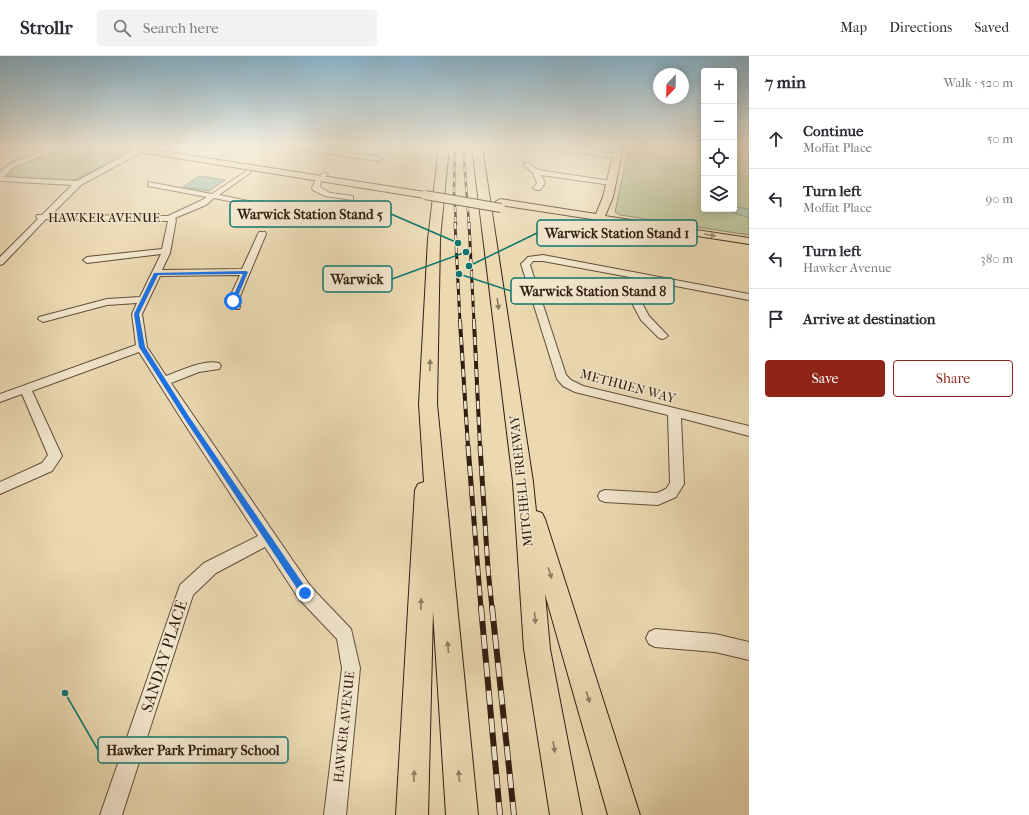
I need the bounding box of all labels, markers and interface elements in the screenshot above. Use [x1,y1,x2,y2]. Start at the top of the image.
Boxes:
search box [97,10,377,46]
text: Strollr [20,17,73,39]
icon: search [111,17,133,39]
text: Search here [143,19,219,37]
text: Map [840,19,867,36]
text: Directions [889,19,952,36]
text: Saved [974,19,1009,36]
north arrow [653,68,689,104]
map controls [701,68,737,212]
button: + [701,68,737,104]
text: 7 min [765,72,806,92]
text: Walk · 520 m [944,75,1013,90]
button: − [701,104,737,140]
text: Continue [803,122,863,140]
icon: ahead [765,128,787,150]
text: 50 m [987,131,1013,146]
button: locate [701,140,737,176]
text: Moffat Place [803,140,872,155]
button: layers [701,176,737,212]
text: Turn left [803,182,861,200]
icon: left [765,188,787,210]
text: 90 m [985,191,1013,206]
text: Moffat Place [803,200,872,215]
callout: Warwick Station Stand 5 [230,201,391,227]
text: Warwick Station Stand 5 [236,206,383,223]
street label: HAWKER AVENUE [48,210,160,225]
callout: Warwick Station Stand 1 [537,220,697,246]
text: Warwick Station Stand 1 [544,225,689,242]
one-way arrow [704,232,716,238]
text: Turn left [803,242,861,260]
icon: left [765,248,787,270]
text: 380 m [980,251,1013,266]
text: Hawker Avenue [803,260,892,275]
callout: Warwick [323,266,392,292]
text: Warwick [329,271,384,288]
callout: Warwick Station Stand 8 [511,278,674,304]
text: Warwick Station Stand 8 [519,283,666,300]
route start [224,292,242,310]
one-way arrow [495,298,501,310]
icon: arrive [765,308,787,330]
text: Arrive at destination [803,310,935,328]
one-way arrow [427,358,433,371]
button: Save [765,360,885,397]
button: Share [893,360,1013,397]
street label: METHUEN WAY [579,366,679,406]
street label: MITCHELL FREEWAY [507,413,535,548]
one-way arrow [547,567,553,579]
route end [296,584,314,602]
street label: SANDAY PLACE [137,597,191,714]
one-way arrow [417,598,424,610]
one-way arrow [531,612,538,624]
one-way arrow [445,641,451,653]
street label: HAWKER AVENUE [331,670,357,784]
one-way arrow [585,691,591,703]
callout: Hawker Park Primary School [98,737,288,763]
one-way arrow [551,741,557,753]
text: Hawker Park Primary School [106,742,280,759]
one-way arrow [411,769,417,782]
one-way arrow [455,770,462,782]

